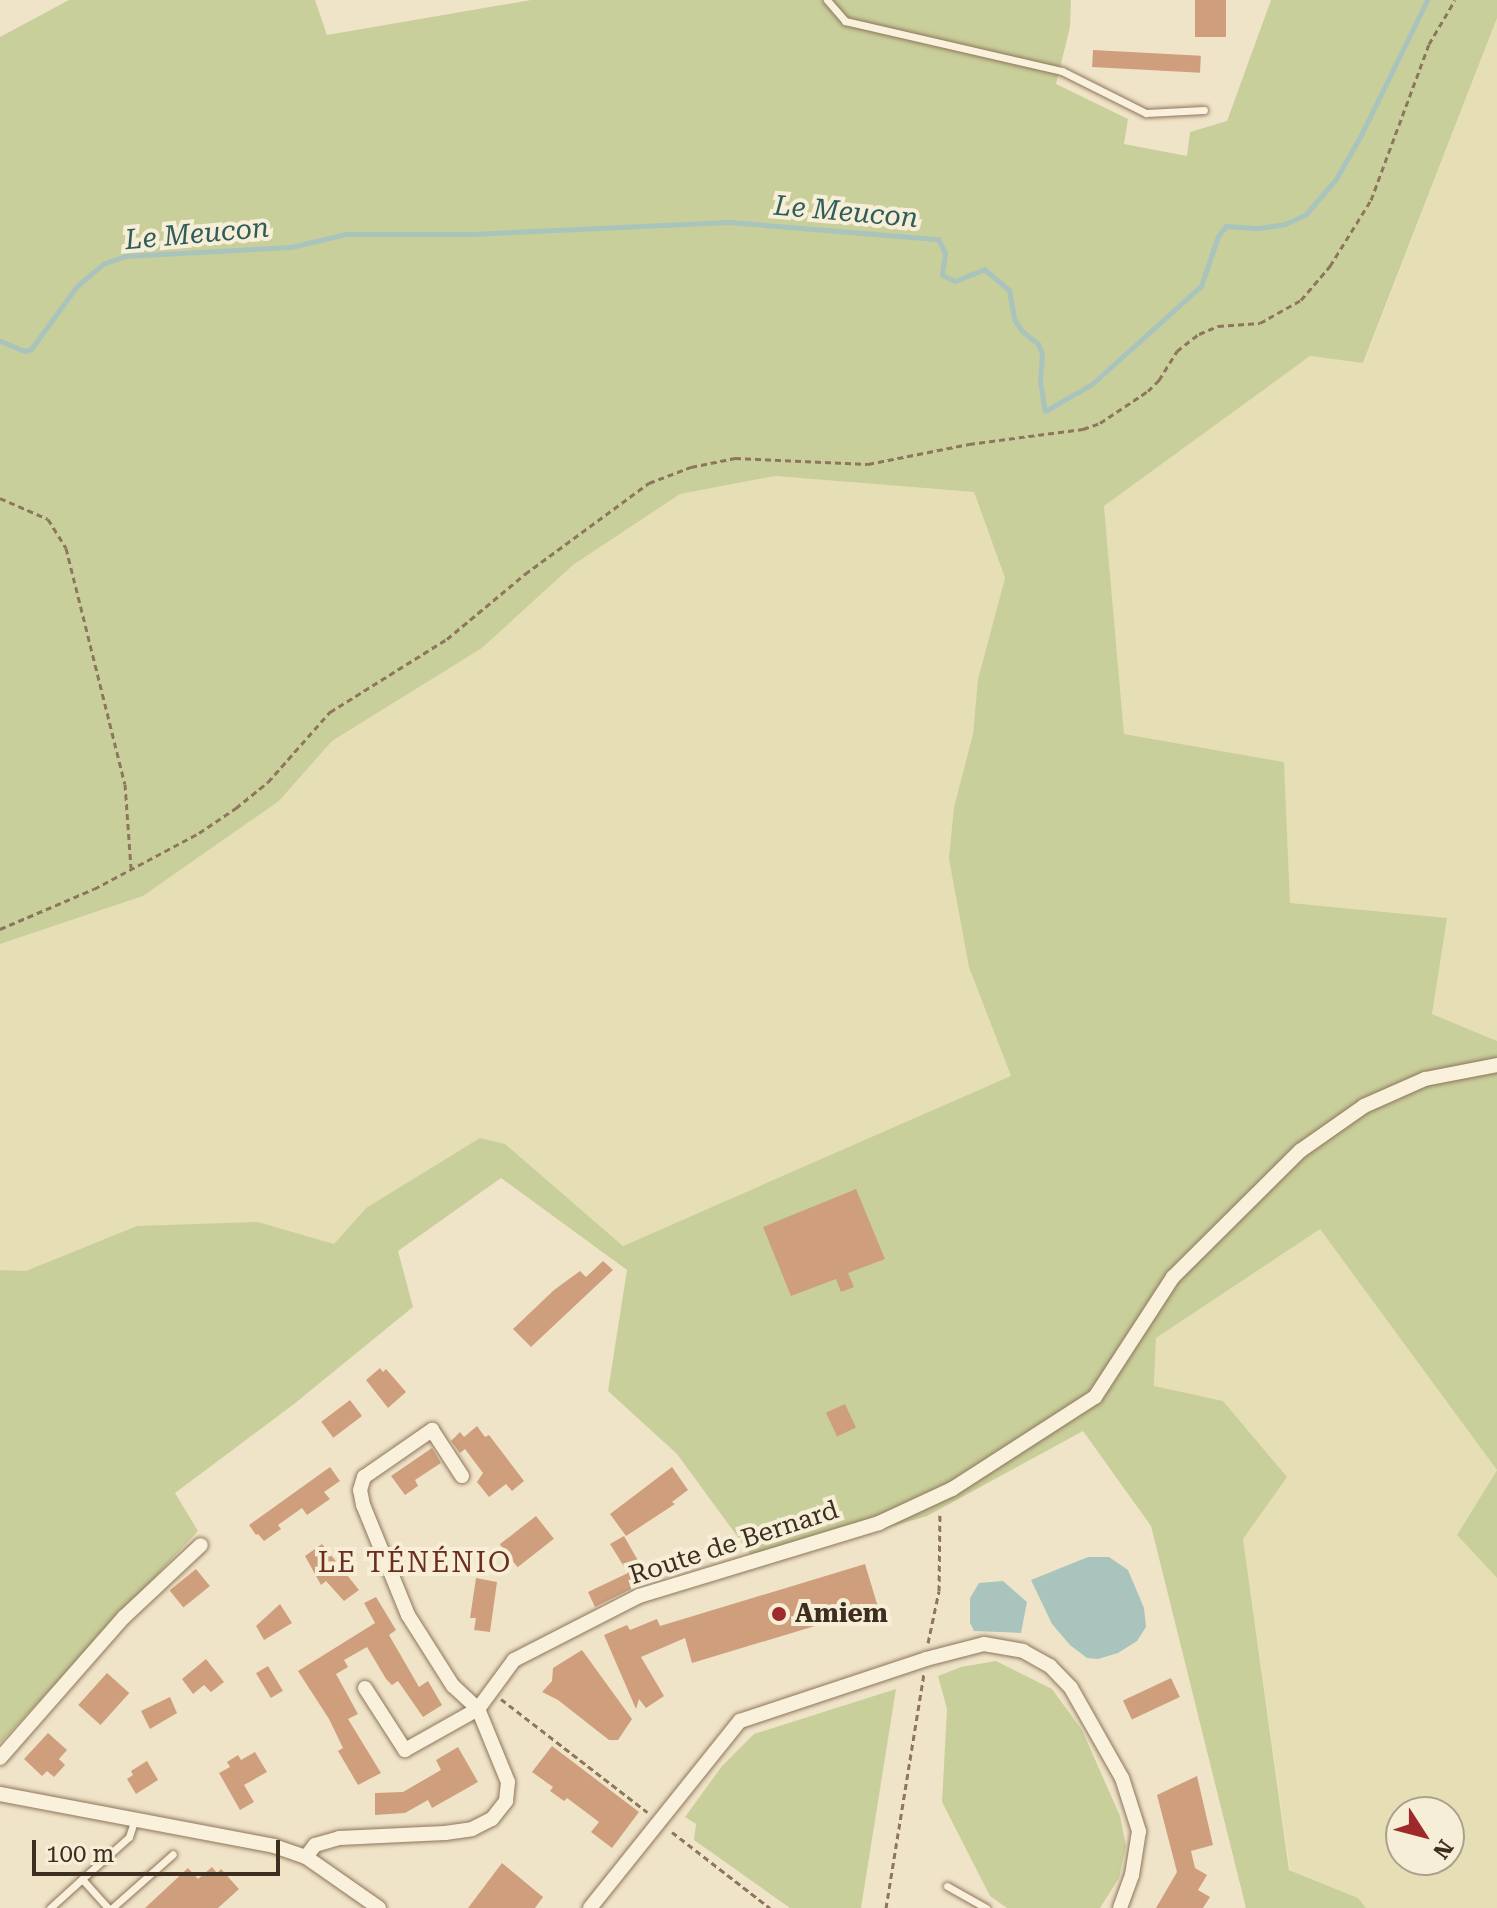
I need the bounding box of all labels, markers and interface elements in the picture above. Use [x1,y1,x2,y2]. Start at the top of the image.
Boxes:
water label: Le Meucon [773,189,919,235]
water label: Le Meucon [124,211,270,257]
street label: Route de Bernard [625,1494,843,1592]
district label: LE TÉNÉNIO [318,1546,512,1580]
place label: Amiem [795,1598,888,1630]
marker: Amiem [770,1605,788,1623]
north arrow [1385,1796,1465,1876]
scale bar [36,1824,284,1874]
text: N [1428,1835,1458,1863]
text: 100 m [46,1840,114,1868]

